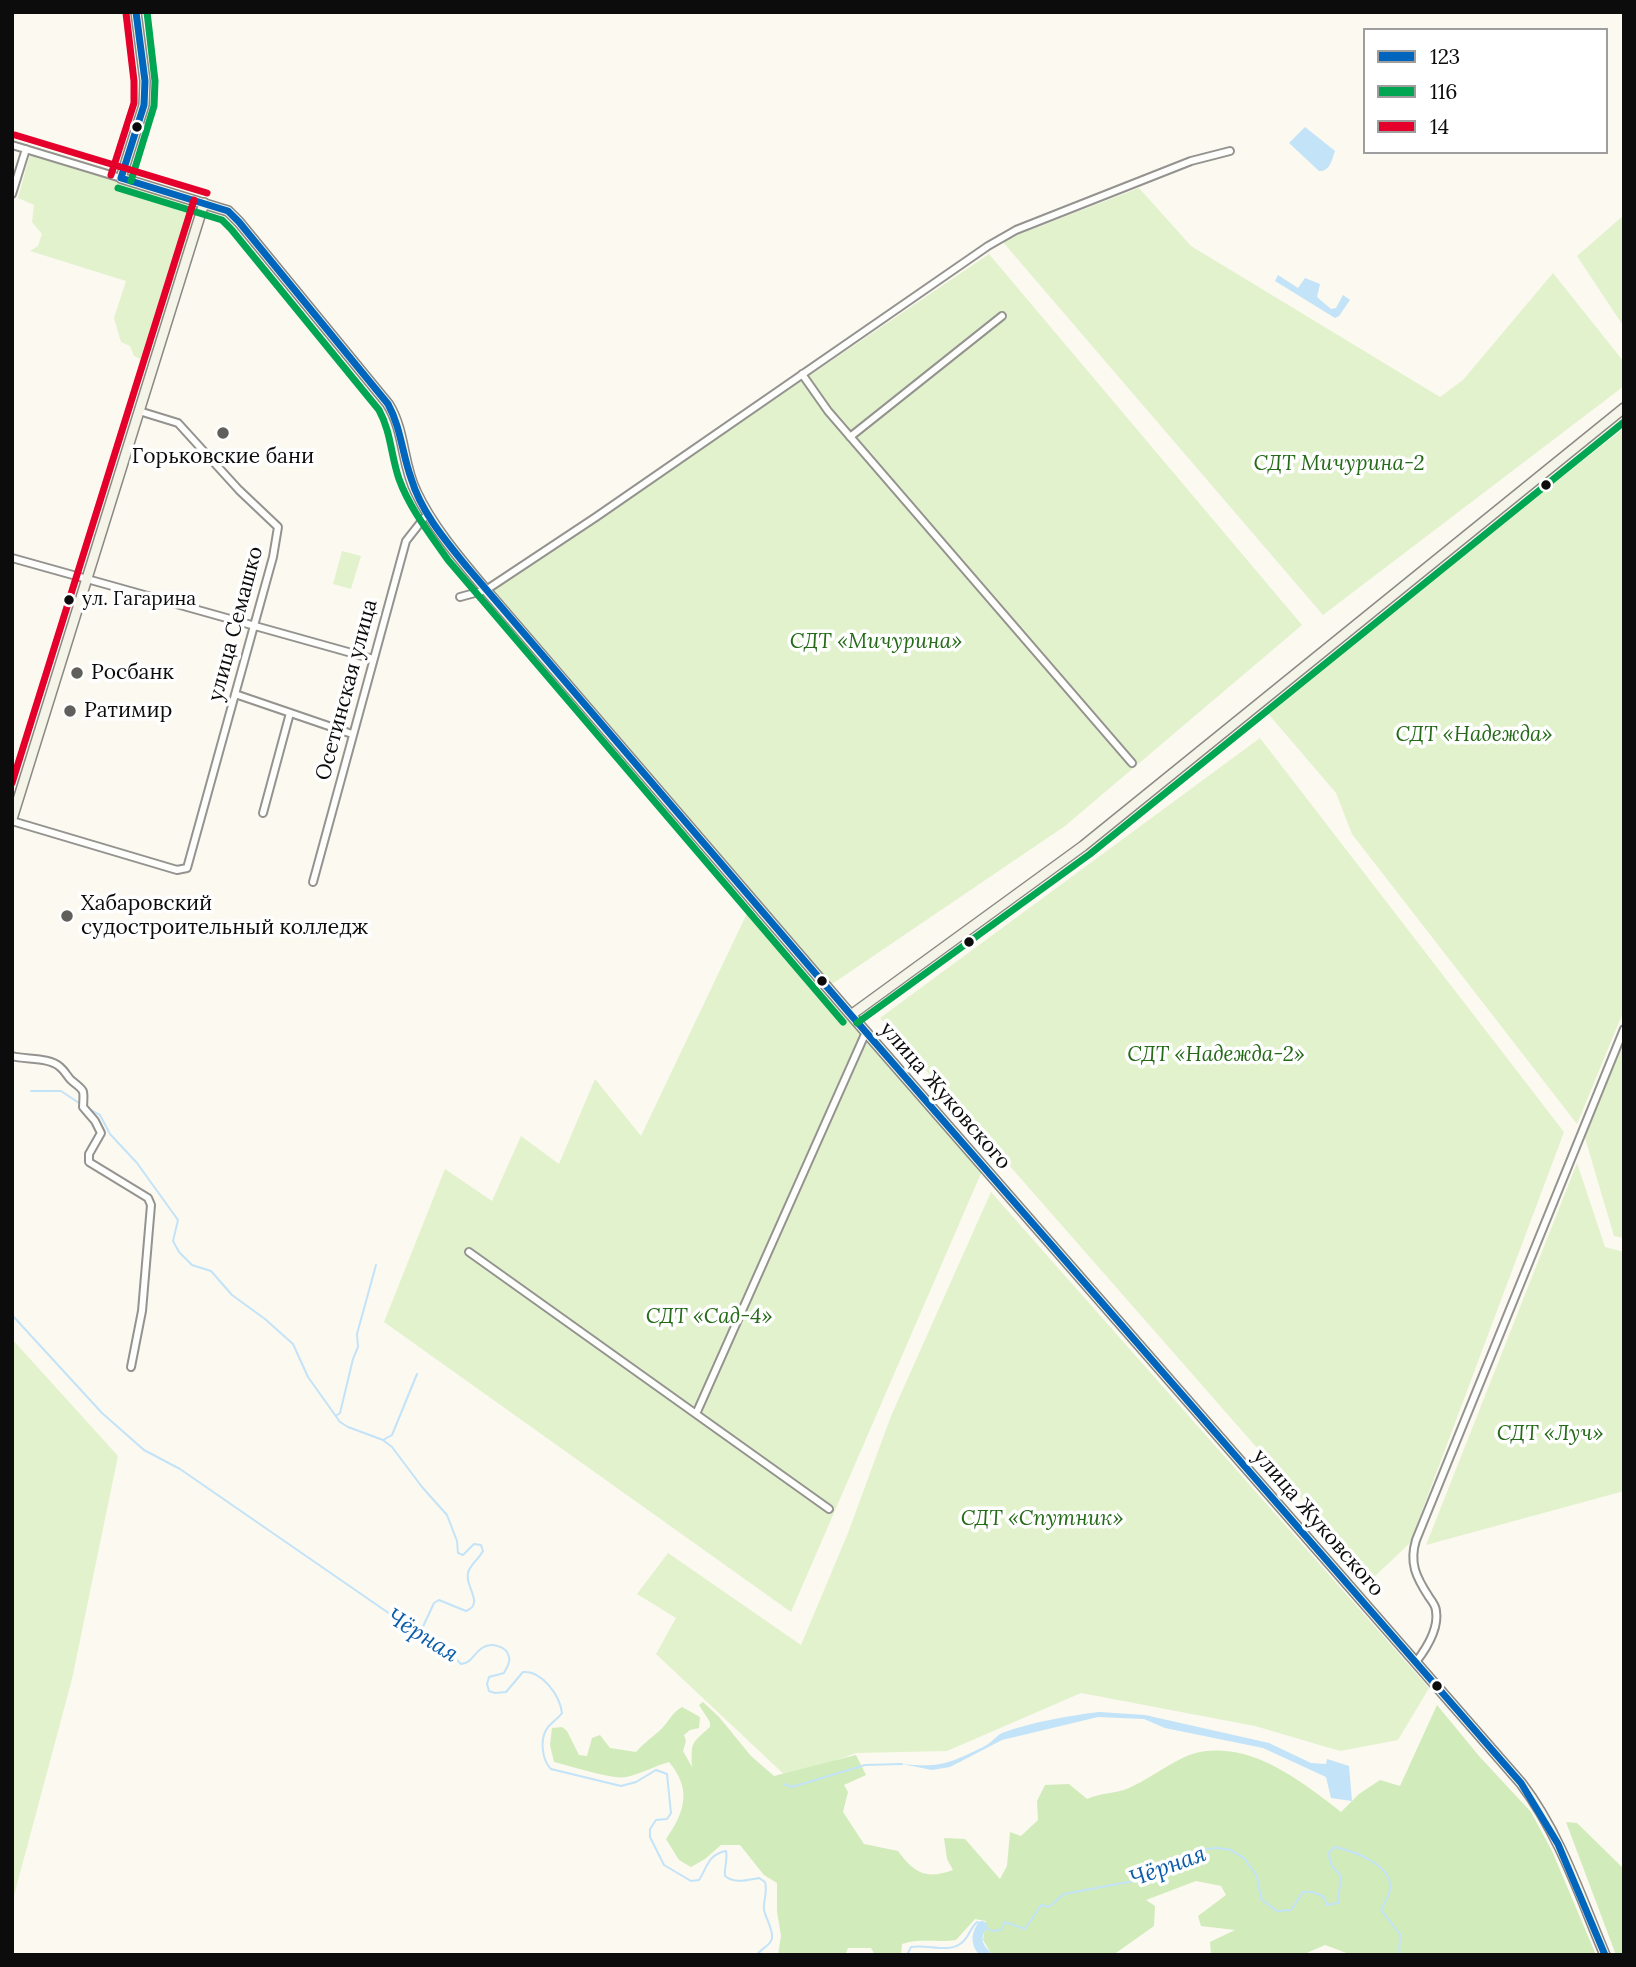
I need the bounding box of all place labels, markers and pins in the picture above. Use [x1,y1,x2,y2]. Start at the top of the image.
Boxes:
unlabelled marker [130,120,144,134]
marker: Горьковские бани [215,425,231,441]
place label: Горьковские бани [132,444,314,470]
unlabelled marker [1539,478,1553,492]
place label: ул. Гагарина [82,589,196,611]
marker: ул. Гагарина [62,593,76,607]
place label: Росбанк [91,660,174,686]
marker: Росбанк [69,665,85,681]
place label: Ратимир [84,698,172,724]
marker: Ратимир [62,703,78,719]
place label: Хабаровский судостроительный колледж [81,891,368,941]
marker: Хабаровский судостроительный колледж [59,908,75,924]
unlabelled marker [962,935,976,949]
unlabelled marker [815,974,829,988]
unlabelled marker [1430,1679,1444,1693]

